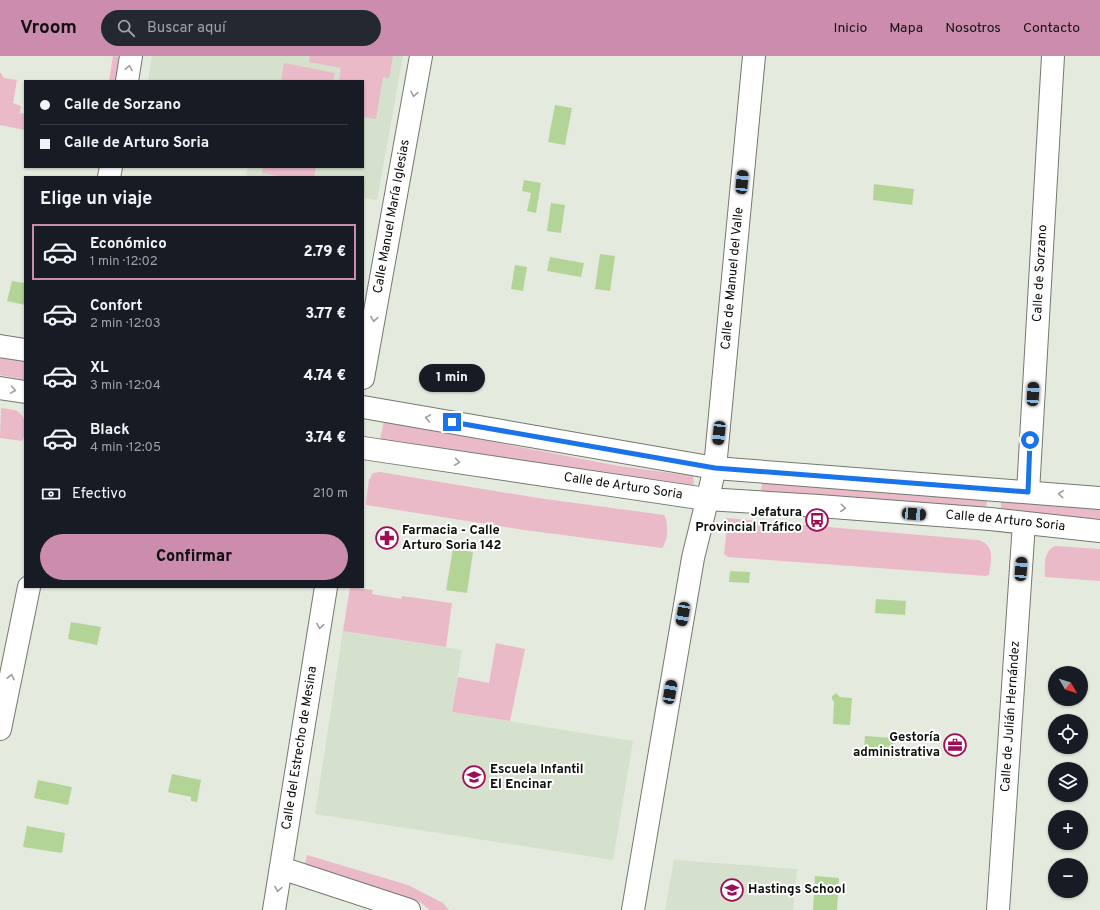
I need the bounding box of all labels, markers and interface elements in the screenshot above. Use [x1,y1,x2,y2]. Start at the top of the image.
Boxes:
search box [101,10,381,46]
text: Vroom [20,16,77,40]
icon: search [115,17,137,39]
text: Buscar aquí [147,19,226,38]
text: Inicio [834,20,867,37]
text: Mapa [889,20,923,37]
text: Nosotros [945,20,1001,37]
text: Contacto [1023,20,1080,37]
one-way arrow [124,65,133,72]
one-way arrow [410,91,419,97]
text: Calle de Sorzano [64,96,181,115]
text: Calle de Arturo Soria [64,134,209,153]
street label: Calle Manuel María Iglesias [370,138,414,295]
car [735,170,749,194]
text: Elige un viaje [40,188,152,211]
street label: Calle de Manuel del Valle [718,207,748,351]
street label: Calle de Sorzano [1030,224,1051,323]
icon: car [42,234,78,270]
text: Económico [90,235,167,254]
text: 2.79 € [303,243,346,262]
text: 1 min · 12:02 [90,254,158,270]
icon: car [42,296,78,332]
text: Confort [90,297,142,316]
text: 3.77 € [305,305,346,324]
text: 2 min · 12:03 [90,316,161,332]
one-way arrow [370,316,378,322]
icon: car [42,358,78,394]
text: XL [90,359,108,378]
callout: 1 min [419,364,485,392]
text: 4.74 € [304,367,346,386]
text: 1 min [436,370,468,386]
text: 3 min · 12:04 [90,378,161,394]
car [1026,382,1040,406]
one-way arrow [9,385,16,394]
route end [443,413,461,431]
one-way arrow [425,414,431,423]
icon: car [42,420,78,456]
car [712,420,726,446]
text: Black [90,421,130,440]
text: 3.74 € [305,429,346,448]
route start [1021,431,1039,449]
text: 4 min · 12:05 [90,440,161,456]
one-way arrow [454,457,460,466]
street label: Calle de Arturo Soria [563,470,684,503]
icon: cash [40,483,62,505]
text: Efectivo [72,485,126,504]
text: 210 m [313,486,348,502]
one-way arrow [1058,490,1064,499]
one-way arrow [840,503,846,512]
place label: Jefatura Provincial Tráfico [695,505,802,536]
bus stop icon: Jefatura Provincial Tráfico [804,507,830,533]
car [902,507,926,521]
street label: Calle de Arturo Soria [945,508,1066,535]
place label: Farmacia - Calle Arturo Soria 142 [402,523,502,554]
pharmacy icon: Farmacia - Calle Arturo Soria 142 [374,525,400,551]
button: Confirmar [40,534,348,580]
car [1014,557,1028,581]
car [675,601,691,627]
one-way arrow [316,622,325,629]
street label: Calle de Julián Hernández [998,640,1024,793]
street label: Calle del Estrecho de Mesina [279,665,321,831]
north arrow [1048,666,1088,706]
map controls [1048,666,1088,898]
one-way arrow [6,674,14,680]
car [662,679,678,705]
button: locate [1048,714,1088,754]
place label: Gestoría administrativa [853,730,940,761]
office icon: Gestoría administrativa [942,732,968,758]
place label: Escuela Infantil El Encinar [490,762,584,793]
button: layers [1048,762,1088,802]
school or university icon: Escuela Infantil El Encinar [461,764,487,790]
button: + [1048,810,1088,850]
button: − [1048,858,1088,898]
school or university icon: Hastings School [719,877,745,903]
place label: Hastings School [748,882,845,898]
one-way arrow [274,886,283,892]

